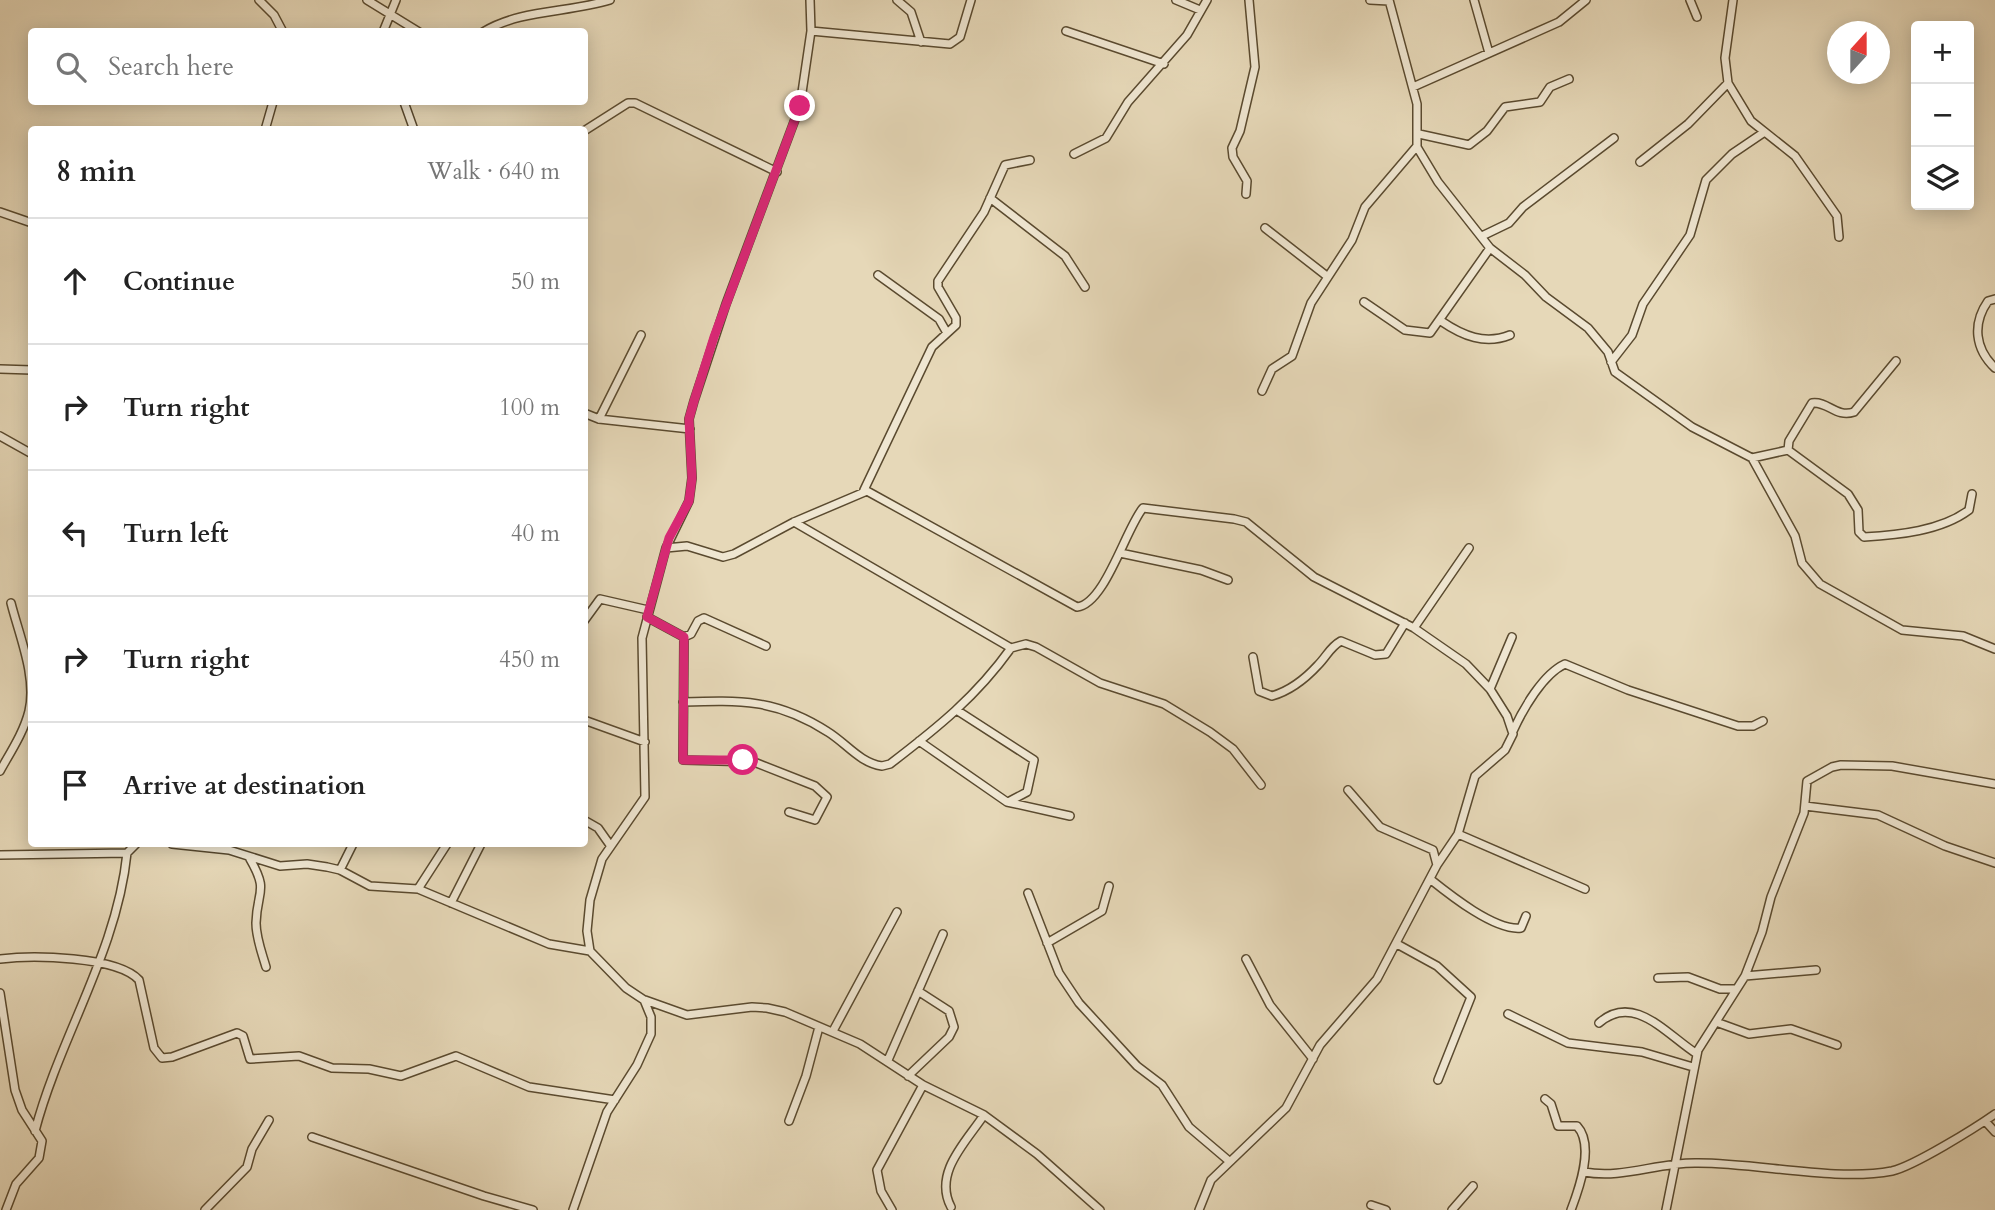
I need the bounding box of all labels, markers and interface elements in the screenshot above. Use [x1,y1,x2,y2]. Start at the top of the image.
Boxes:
north arrow [1827,21,1890,84]
map controls [1911,21,1974,210]
button: + [1911,21,1974,84]
search box [28,28,588,105]
icon: search [52,48,90,86]
text: Search here [108,49,234,84]
button: − [1911,84,1974,147]
route end [784,90,815,121]
button: layers [1911,147,1974,210]
text: 8 min [56,151,136,192]
text: Walk · 640 m [427,156,560,187]
icon: ahead [56,262,94,300]
text: Continue [123,264,235,299]
text: 50 m [511,266,560,297]
icon: right [56,388,94,426]
text: Turn right [123,390,250,425]
text: 100 m [499,392,560,423]
icon: left [56,514,94,552]
text: Turn left [123,516,228,551]
text: 40 m [511,518,560,549]
icon: right [56,640,94,678]
text: Turn right [123,642,250,677]
text: 450 m [499,644,560,675]
route start [727,744,758,775]
icon: arrive [56,766,94,804]
text: Arrive at destination [123,768,366,803]

